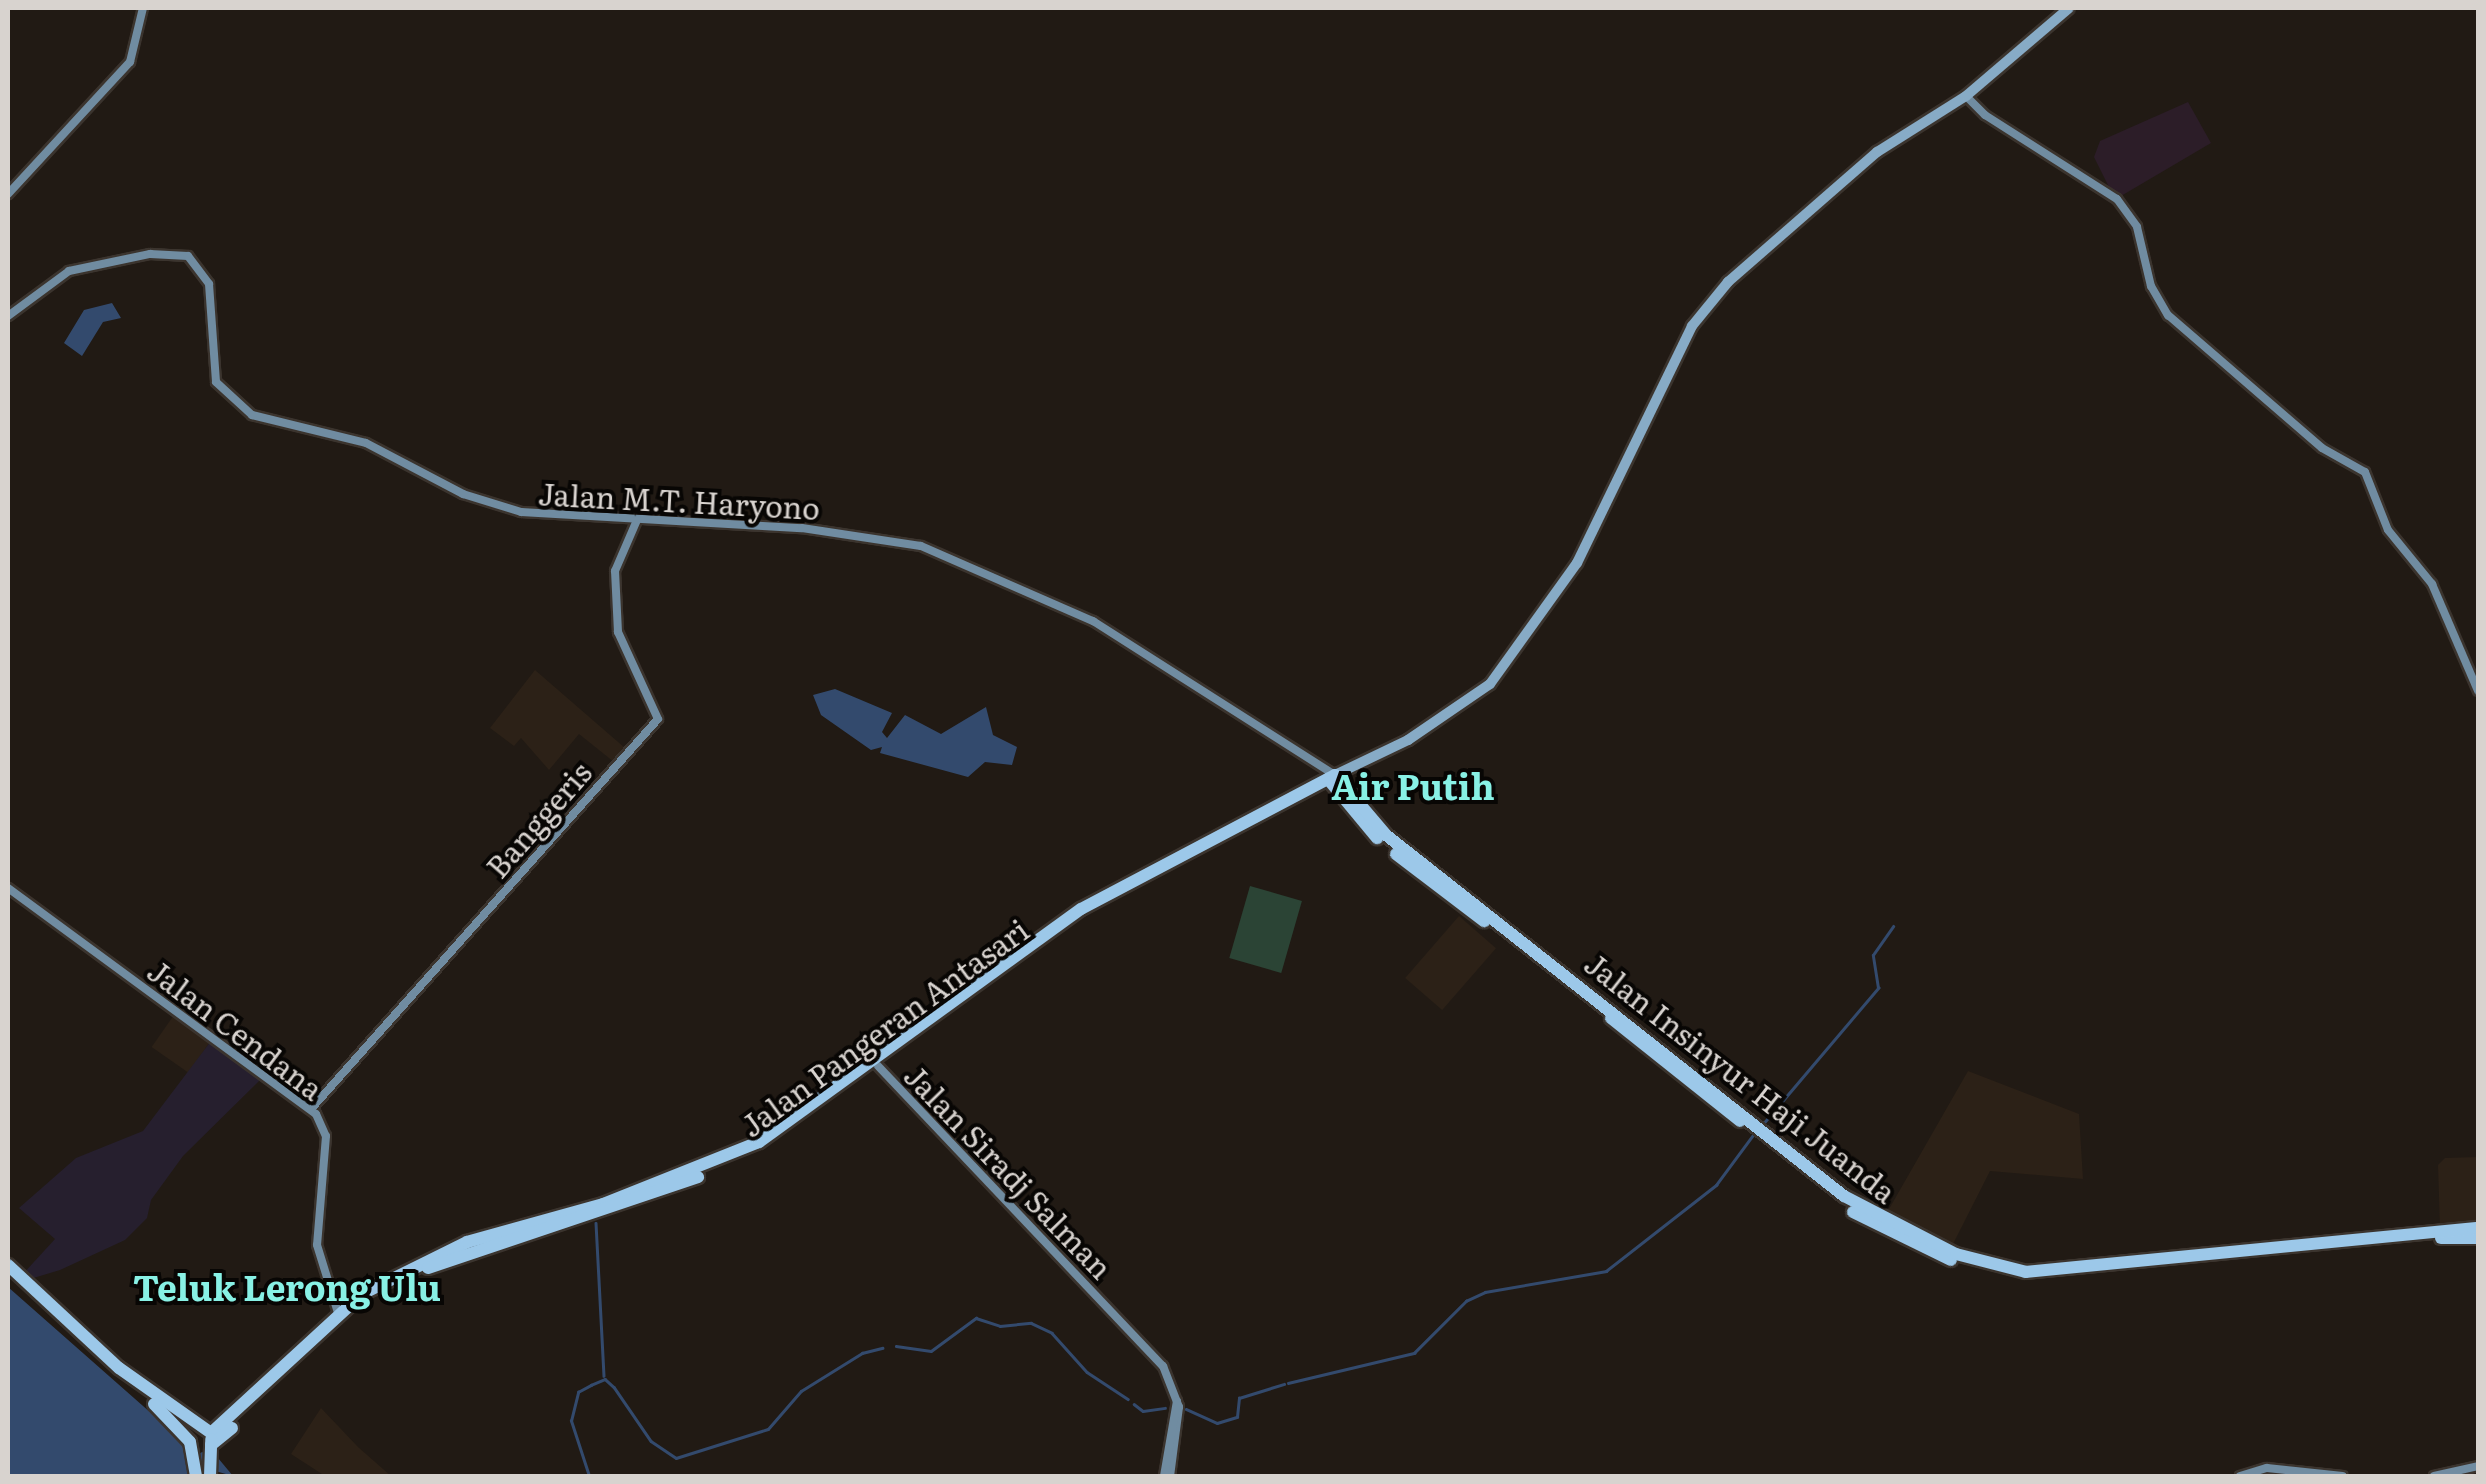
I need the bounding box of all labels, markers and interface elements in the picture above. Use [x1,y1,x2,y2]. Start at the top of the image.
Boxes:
street label: Jalan M.T. Haryono [537,475,821,525]
street label: Banggeris [478,754,598,884]
district label: Air Putih [1331,764,1495,806]
street label: Jalan Pangeran Antasari [733,911,1035,1143]
street label: Jalan Insinyur Haji Juanda [1578,944,1904,1210]
street label: Jalan Cendana [141,952,331,1106]
street label: Jalan Siradj Salman [898,1057,1120,1285]
district label: Teluk Lerong Ulu [133,1265,441,1307]

